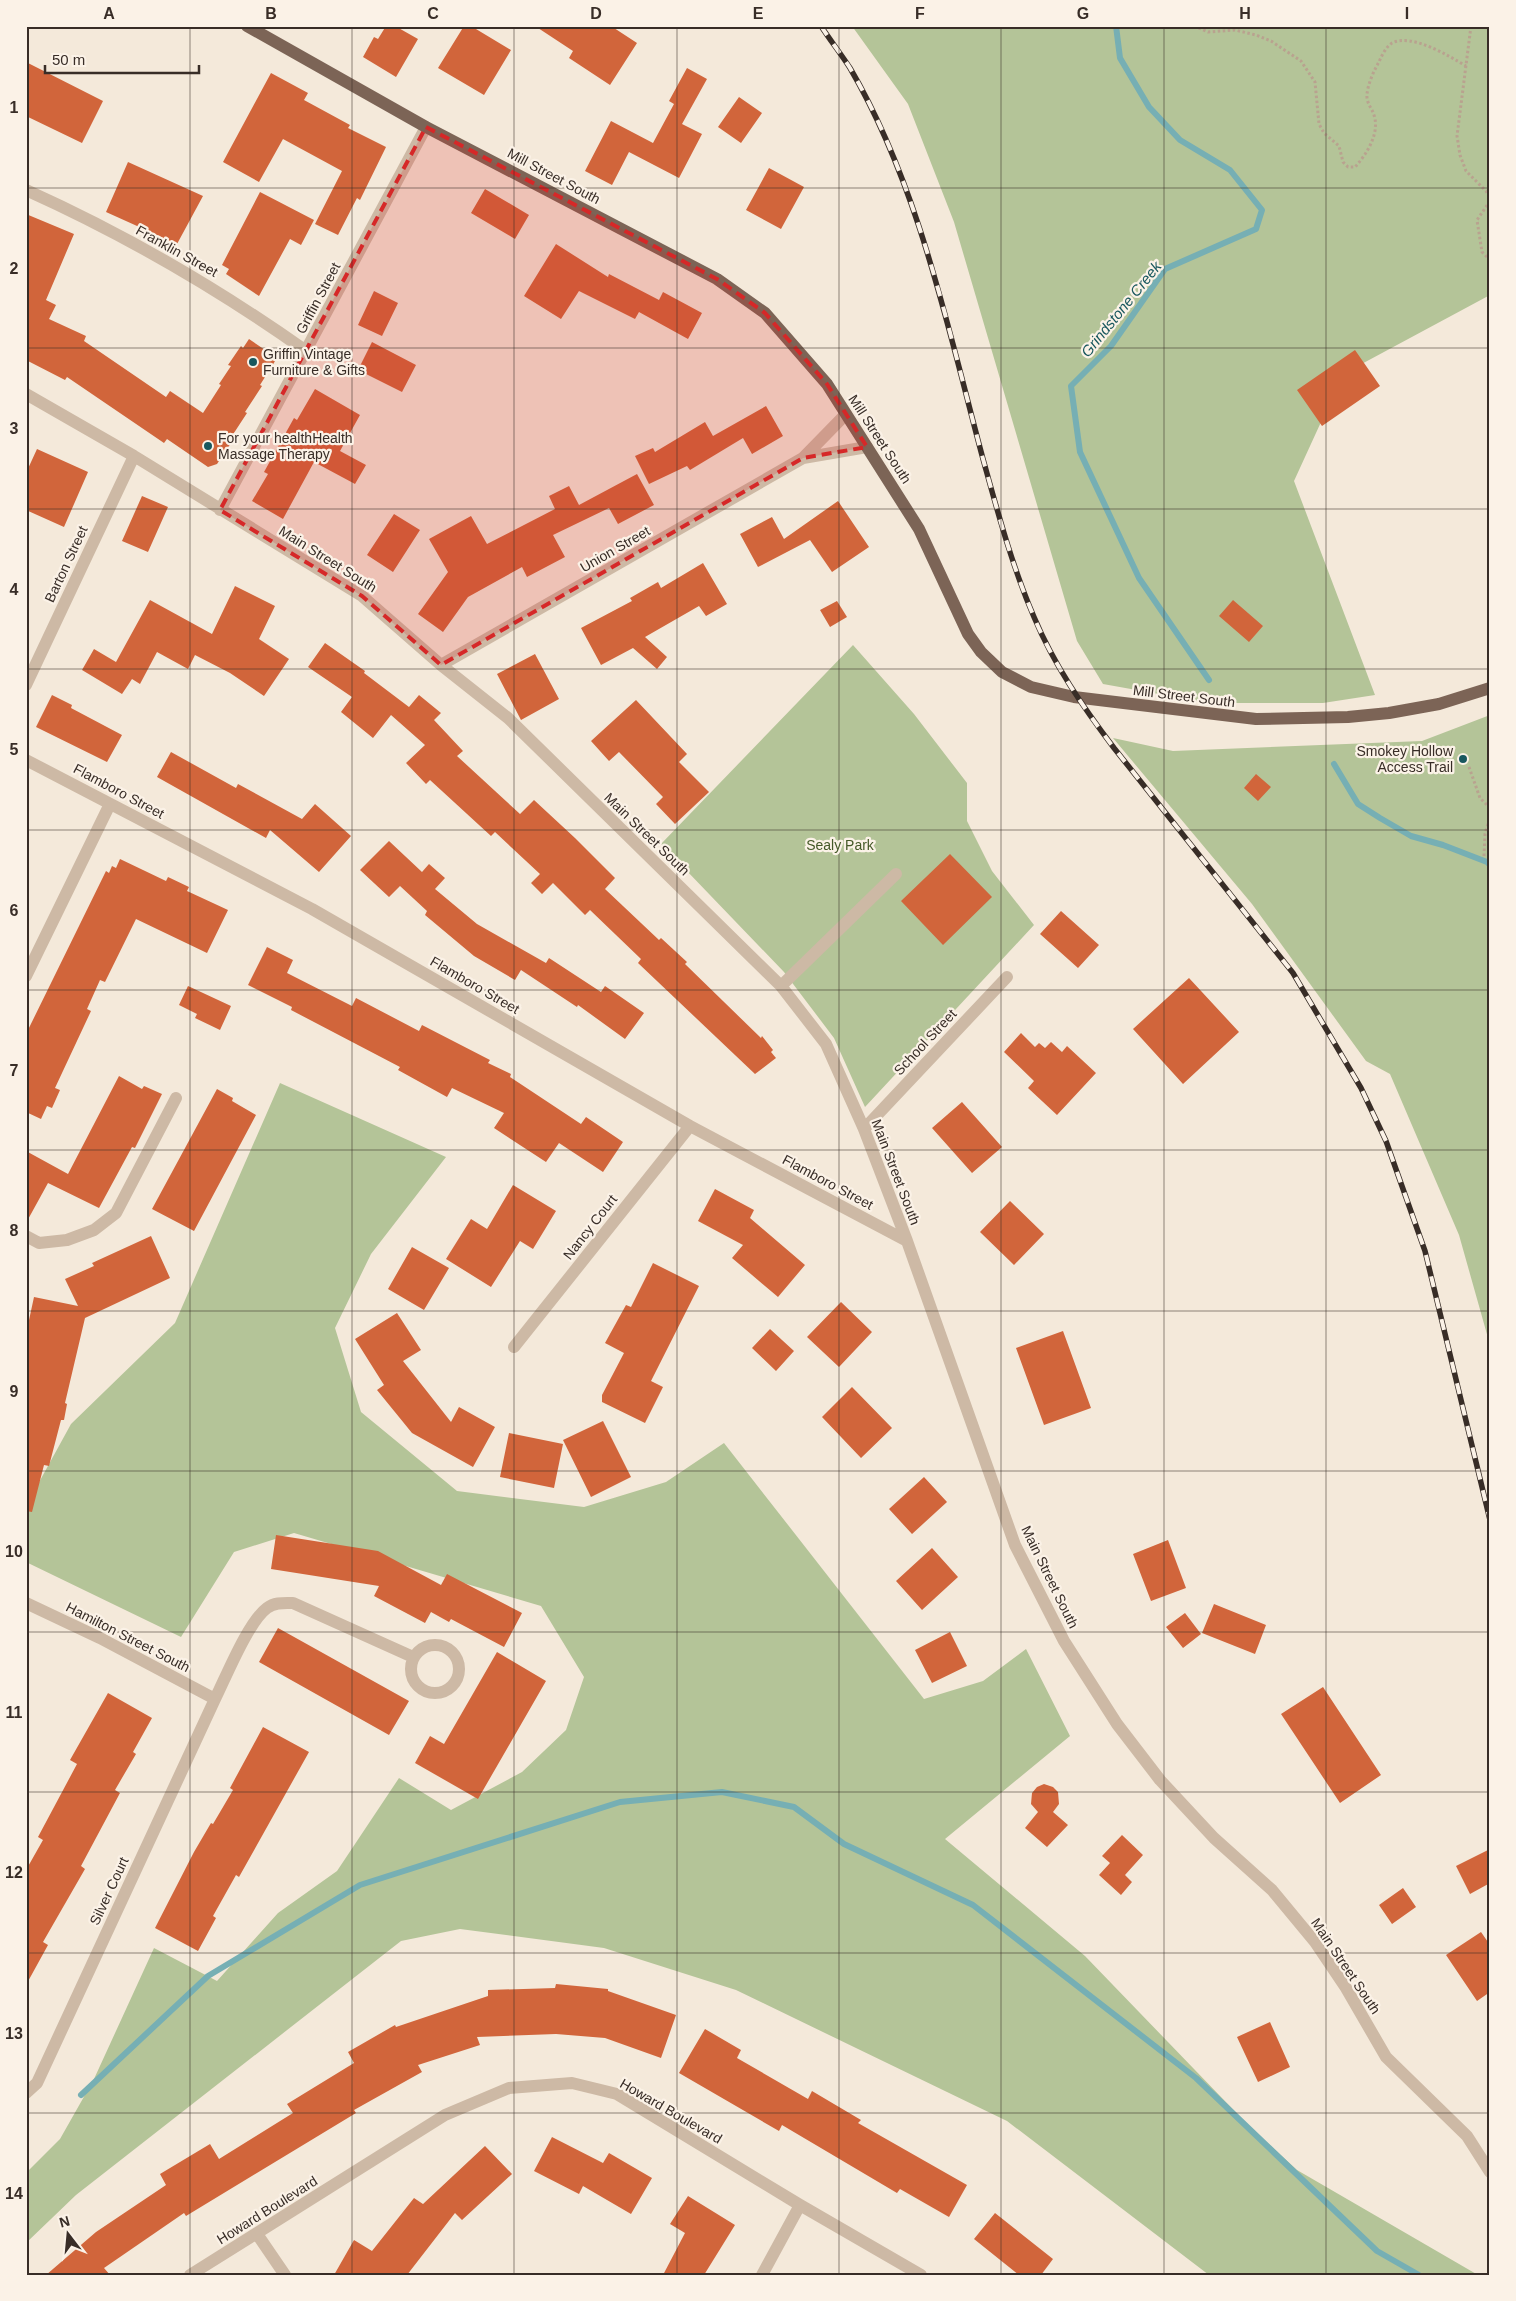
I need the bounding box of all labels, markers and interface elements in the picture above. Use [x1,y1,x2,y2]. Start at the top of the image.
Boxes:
text: A [103,5,115,22]
text: B [265,5,277,22]
text: C [427,5,439,22]
text: D [590,5,602,22]
text: E [753,5,764,22]
text: F [915,5,925,22]
text: G [1077,5,1089,22]
text: H [1239,5,1251,22]
text: I [1405,5,1409,22]
scale bar [45,42,199,74]
text: 50 m [52,51,85,68]
text: 1 [10,99,19,116]
street label: Mill Street South [505,145,603,207]
street label: Franklin Street [133,222,221,280]
water label: Grindstone Creek [1077,257,1166,360]
text: 2 [10,260,19,277]
street label: Griffin Street [293,260,344,336]
place label: Griffin Vintage Furniture & Gifts [263,346,365,378]
marker: Griffin Vintage Furniture & Gifts [247,356,259,368]
street label: Mill Street South [845,392,915,486]
text: 3 [10,420,19,437]
place label: For your healthHealth Massage Therapy [218,430,353,462]
marker: For your healthHealth Massage Therapy [202,440,214,452]
street label: Barton Street [41,523,91,605]
street label: Main Street South [276,523,380,595]
street label: Union Street [577,523,653,575]
text: 4 [10,581,19,598]
street label: Mill Street South [1132,682,1236,710]
text: 5 [10,741,19,758]
place label: Smokey Hollow Access Trail [1357,743,1454,775]
marker: Smokey Hollow Access Trail [1457,753,1469,765]
street label: Flamboro Street [71,760,167,822]
street label: Main Street South [601,789,693,879]
park label: Sealy Park [806,837,875,853]
text: 6 [10,902,19,919]
street label: Flamboro Street [428,953,523,1017]
street label: School Street [890,1006,960,1078]
text: 7 [10,1062,19,1079]
street label: Main Street South [868,1117,924,1227]
street label: Flamboro Street [780,1151,876,1213]
street label: Nancy Court [560,1191,620,1263]
text: 8 [10,1222,19,1239]
text: 9 [10,1383,19,1400]
street label: Main Street South [1018,1523,1082,1631]
text: 10 [5,1543,23,1560]
street label: Hamilton Street South [63,1599,193,1675]
text: 11 [6,1704,23,1721]
street label: Silver Court [86,1854,132,1928]
text: 12 [5,1864,23,1881]
street label: Main Street South [1308,1915,1384,2017]
text: 13 [5,2025,23,2042]
street label: Howard Boulevard [617,2075,725,2147]
street label: Howard Boulevard [214,2173,320,2247]
text: 14 [5,2185,23,2202]
north arrow [42,2208,92,2258]
text: N [57,2212,71,2231]

